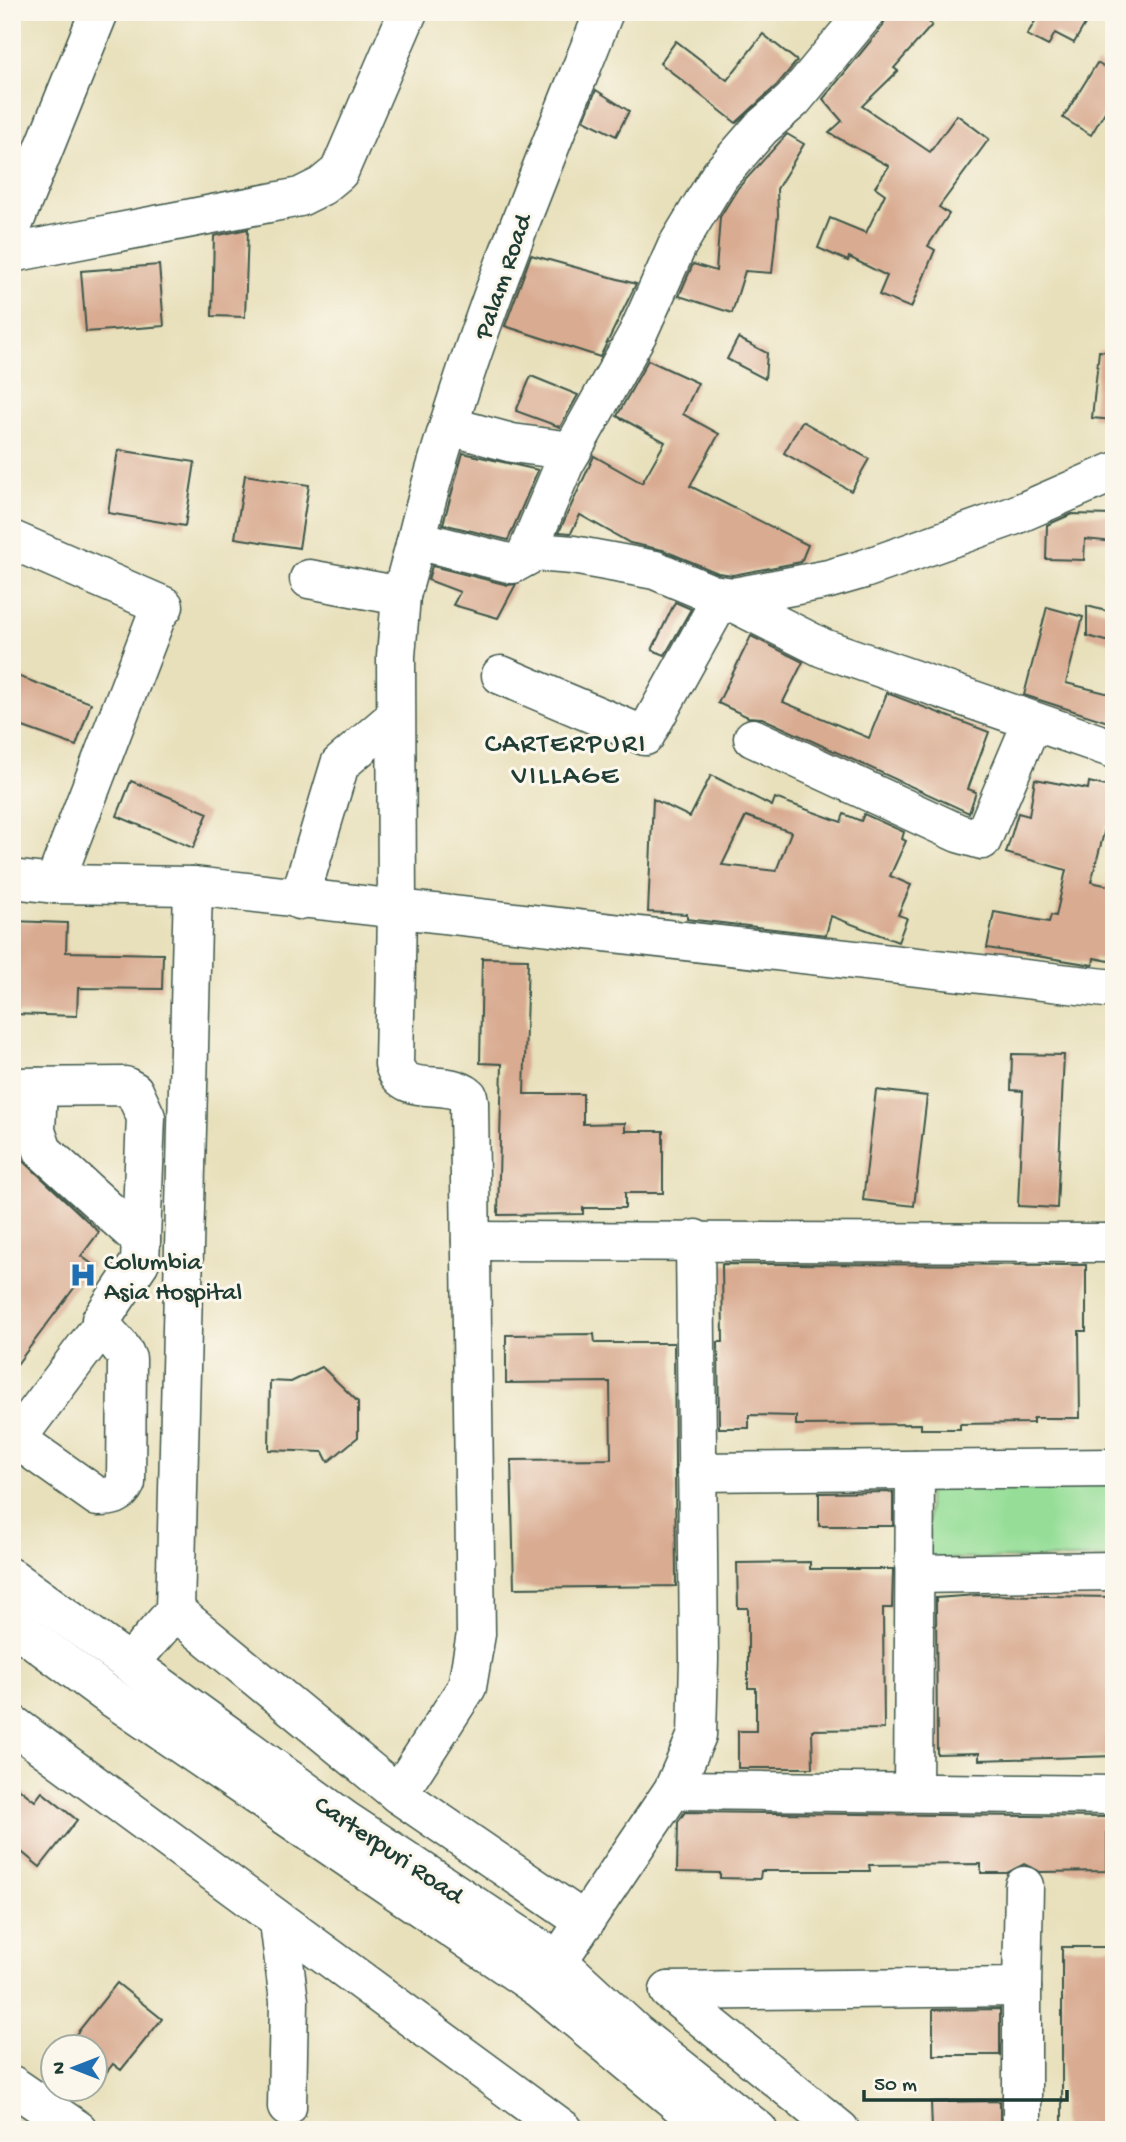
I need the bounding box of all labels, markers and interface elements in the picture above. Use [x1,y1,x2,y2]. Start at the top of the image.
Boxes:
street label: Palam Road [469,209,542,345]
district label: CARTERPURI VILLAGE [485,729,647,794]
place label: Columbia Asia Hospital [104,1249,242,1310]
hospital icon: Columbia Asia Hospital [68,1260,98,1290]
street label: Carterpuri Road [307,1790,470,1914]
north arrow [38,2034,108,2104]
scale bar [864,2058,1066,2102]
text: N [49,2062,72,2074]
text: 50 m [874,2074,917,2099]

